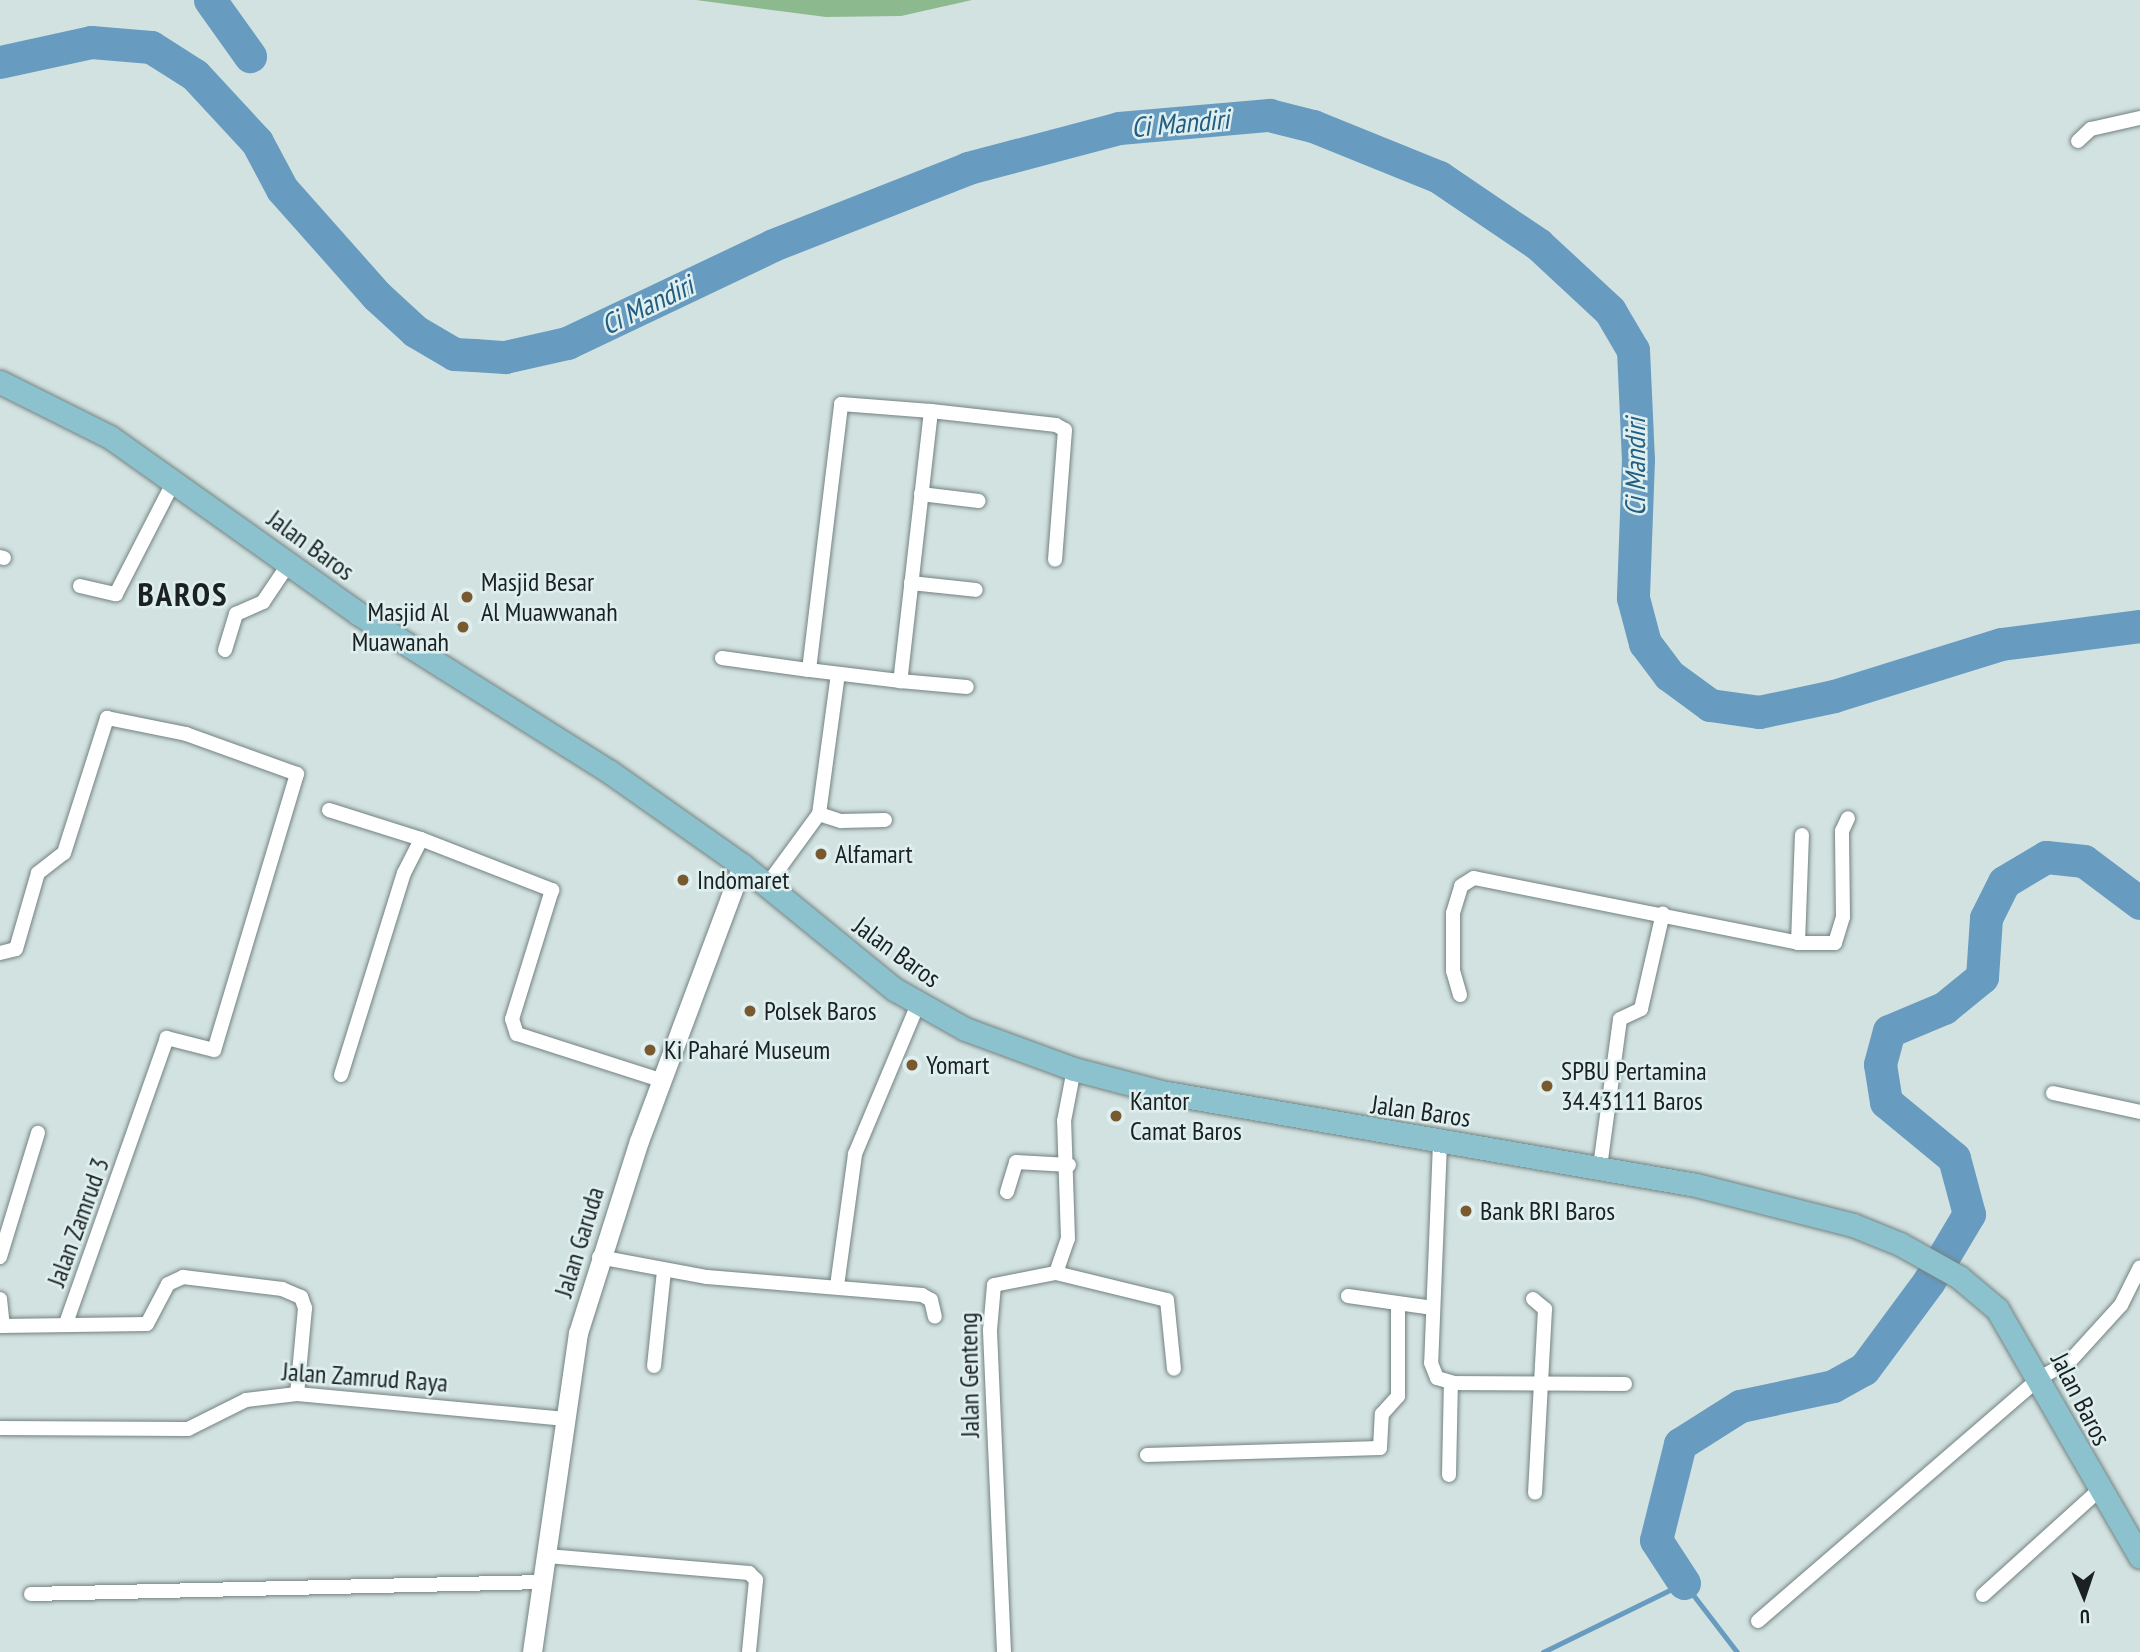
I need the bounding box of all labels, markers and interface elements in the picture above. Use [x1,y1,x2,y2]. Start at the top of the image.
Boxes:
water label: Ci Mandiri [1130,102,1230,144]
water label: Ci Mandiri [596,268,698,342]
water label: Ci Mandiri [1618,418,1652,516]
street label: Jalan Baros [261,503,361,587]
place label: Masjid Besar Al Muawwanah [481,566,618,628]
district label: BAROS [138,574,228,614]
marker: Masjid Besar Al Muawwanah [459,589,475,605]
place label: Masjid Al Muawanah [352,596,449,658]
marker: Masjid Al Muawanah [455,619,471,635]
place label: Alfamart [835,838,913,870]
marker: Alfamart [813,846,829,862]
place label: Indomaret [697,864,789,896]
marker: Indomaret [675,872,691,888]
street label: Jalan Baros [847,910,947,994]
place label: Polsek Baros [764,995,877,1027]
marker: Polsek Baros [742,1003,758,1019]
place label: Ki Paharé Museum [664,1034,830,1066]
marker: Ki Paharé Museum [642,1042,658,1058]
place label: Yomart [926,1049,989,1081]
place label: SPBU Pertamina 34.43111 Baros [1561,1055,1707,1116]
marker: Yomart [904,1057,920,1073]
marker: SPBU Pertamina 34.43111 Baros [1539,1078,1555,1094]
place label: Kantor Camat Baros [1130,1085,1242,1146]
street label: Jalan Baros [1369,1089,1473,1133]
marker: Kantor Camat Baros [1108,1108,1124,1124]
street label: Jalan Zamrud 3 [40,1153,116,1291]
street label: Jalan Garuda [548,1183,610,1301]
place label: Bank BRI Baros [1480,1195,1616,1227]
marker: Bank BRI Baros [1458,1203,1474,1219]
street label: Jalan Genteng [952,1312,986,1438]
street label: Jalan Baros [2044,1347,2118,1451]
street label: Jalan Zamrud Raya [281,1356,449,1398]
north arrow [2049,1561,2119,1631]
text: U [2079,1605,2090,1629]

